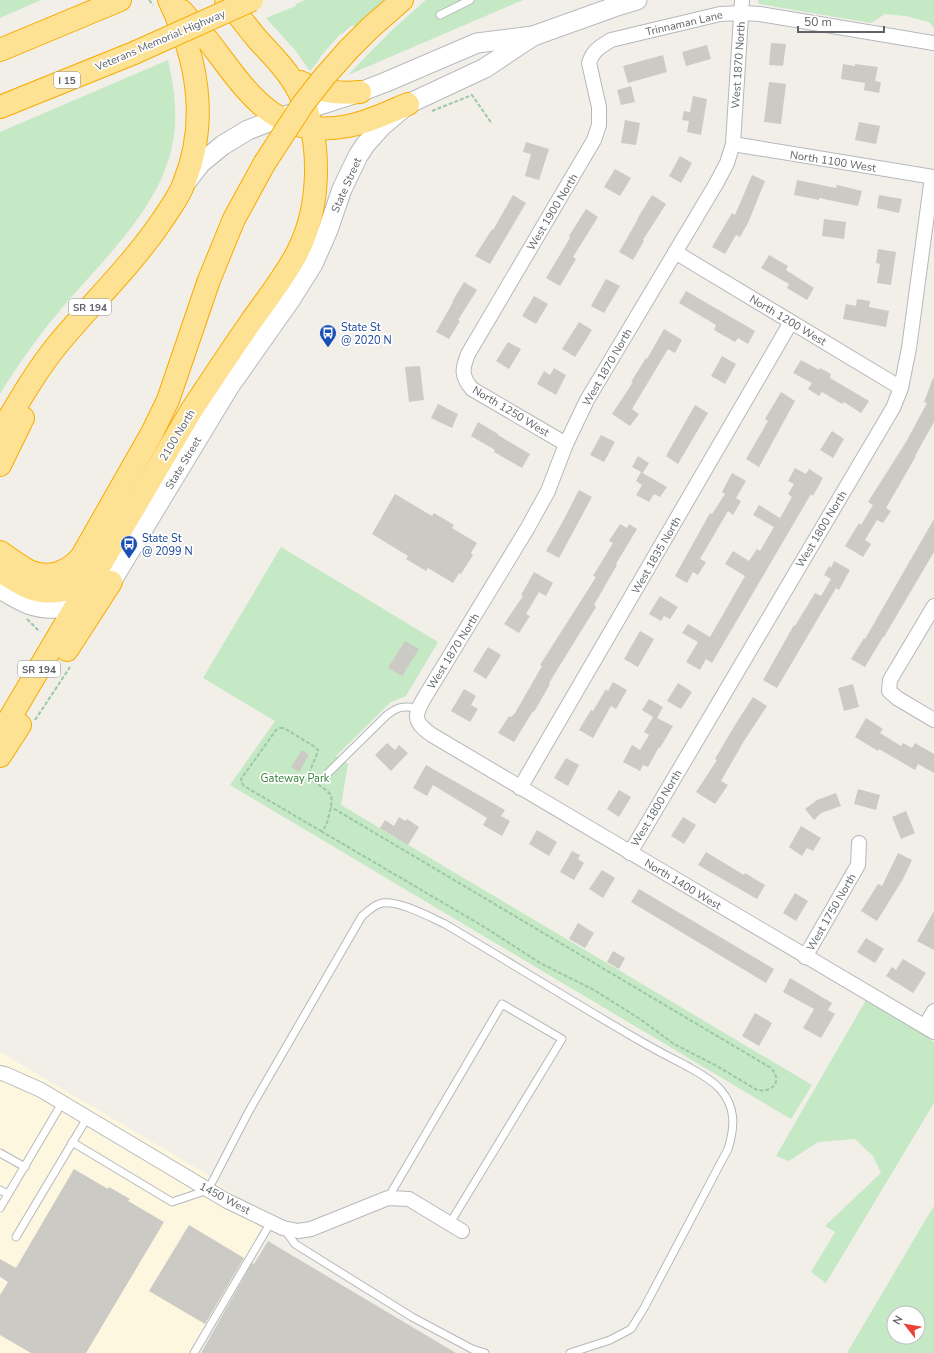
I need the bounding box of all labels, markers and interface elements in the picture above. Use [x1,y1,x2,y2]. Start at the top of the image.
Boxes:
street label: Veterans Memorial Highway [92,6,228,75]
street label: Trinnaman Lane [644,7,724,40]
scale bar [798,8,884,34]
text: 50 m [804,14,832,30]
street label: West 1870 North [728,21,749,109]
road number: I 15 [54,72,80,88]
street label: North 1100 West [789,147,877,176]
street label: State Street [328,155,365,215]
street label: West 1900 North [524,171,581,253]
street label: North 1200 West [747,292,829,349]
road number: SR 194 [69,299,111,315]
place label: State St @ 2020 N [341,320,392,348]
bus stop icon: State St @ 2020 N [318,323,338,348]
street label: West 1870 North [579,326,636,409]
street label: North 1250 West [470,383,552,440]
street label: 2100 North [156,407,199,464]
street label: State Street [162,434,205,492]
street label: West 1800 North [793,488,850,570]
street label: West 1835 North [628,514,685,597]
place label: State St @ 2099 N [142,531,193,559]
bus stop icon: State St @ 2099 N [119,534,139,559]
street label: West 1870 North [424,610,483,692]
road number: SR 194 [18,661,60,677]
street label: West 1800 North [628,767,685,849]
park label: Gateway Park [261,771,330,786]
street label: North 1400 West [642,856,724,913]
street label: West 1750 North [803,871,860,954]
street label: 1450 West [197,1179,253,1218]
north arrow [886,1305,926,1345]
text: N [889,1313,906,1327]

